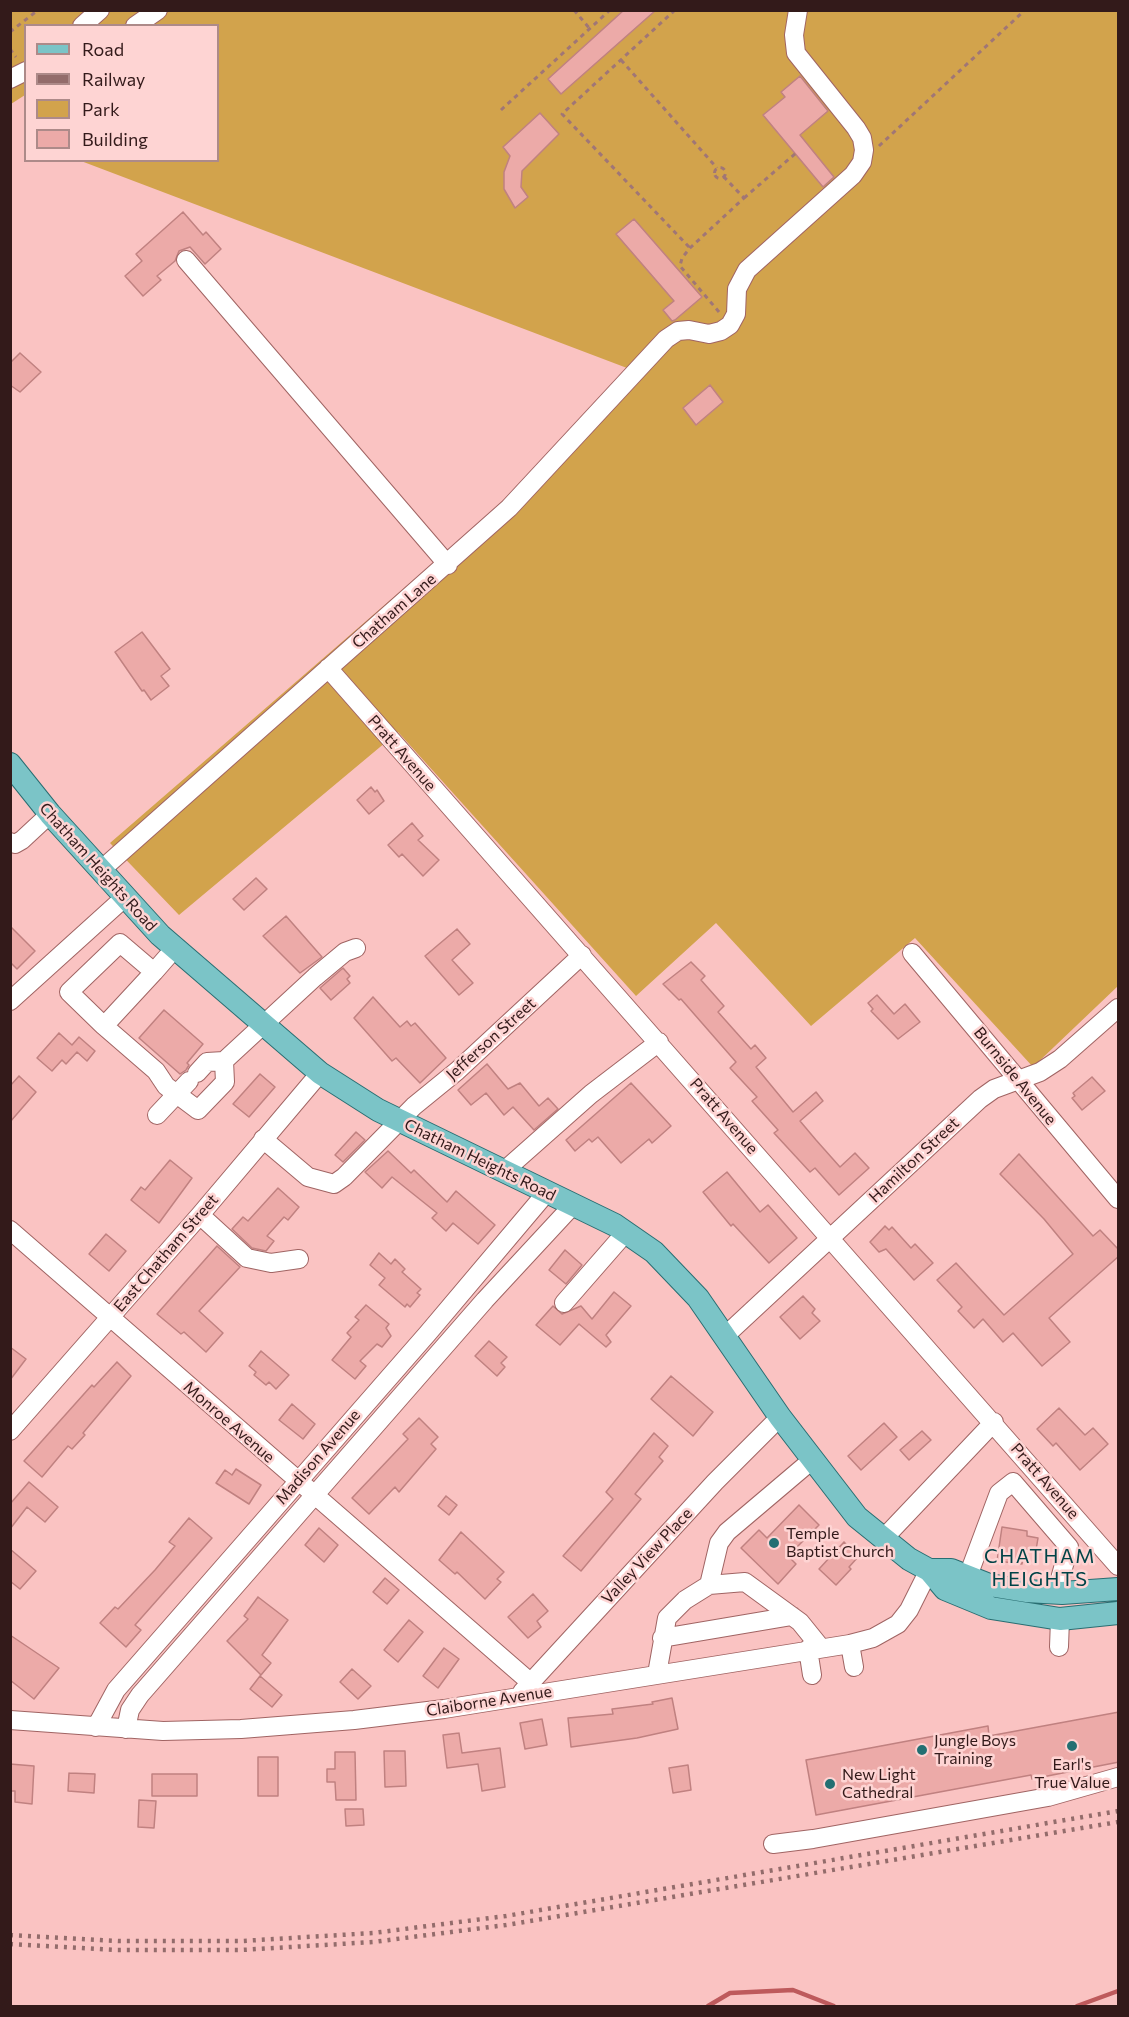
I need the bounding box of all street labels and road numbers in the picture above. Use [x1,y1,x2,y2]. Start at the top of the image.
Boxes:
street label: Chatham Lane [348,569,440,653]
street label: Pratt Avenue [364,711,440,795]
street label: Chatham Heights Road [35,799,161,935]
street label: Jefferson Street [442,994,540,1084]
street label: Burnside Avenue [970,1023,1060,1129]
street label: Pratt Avenue [686,1074,762,1158]
street label: Hamilton Street [865,1113,963,1207]
street label: Chatham Heights Road [401,1115,559,1205]
street label: East Chatham Street [110,1190,222,1316]
street label: Monroe Avenue [179,1377,279,1467]
street label: Madison Avenue [272,1406,364,1508]
street label: Pratt Avenue [1007,1439,1083,1523]
street label: Valley View Place [598,1504,696,1608]
street label: Claiborne Avenue [425,1682,553,1720]

